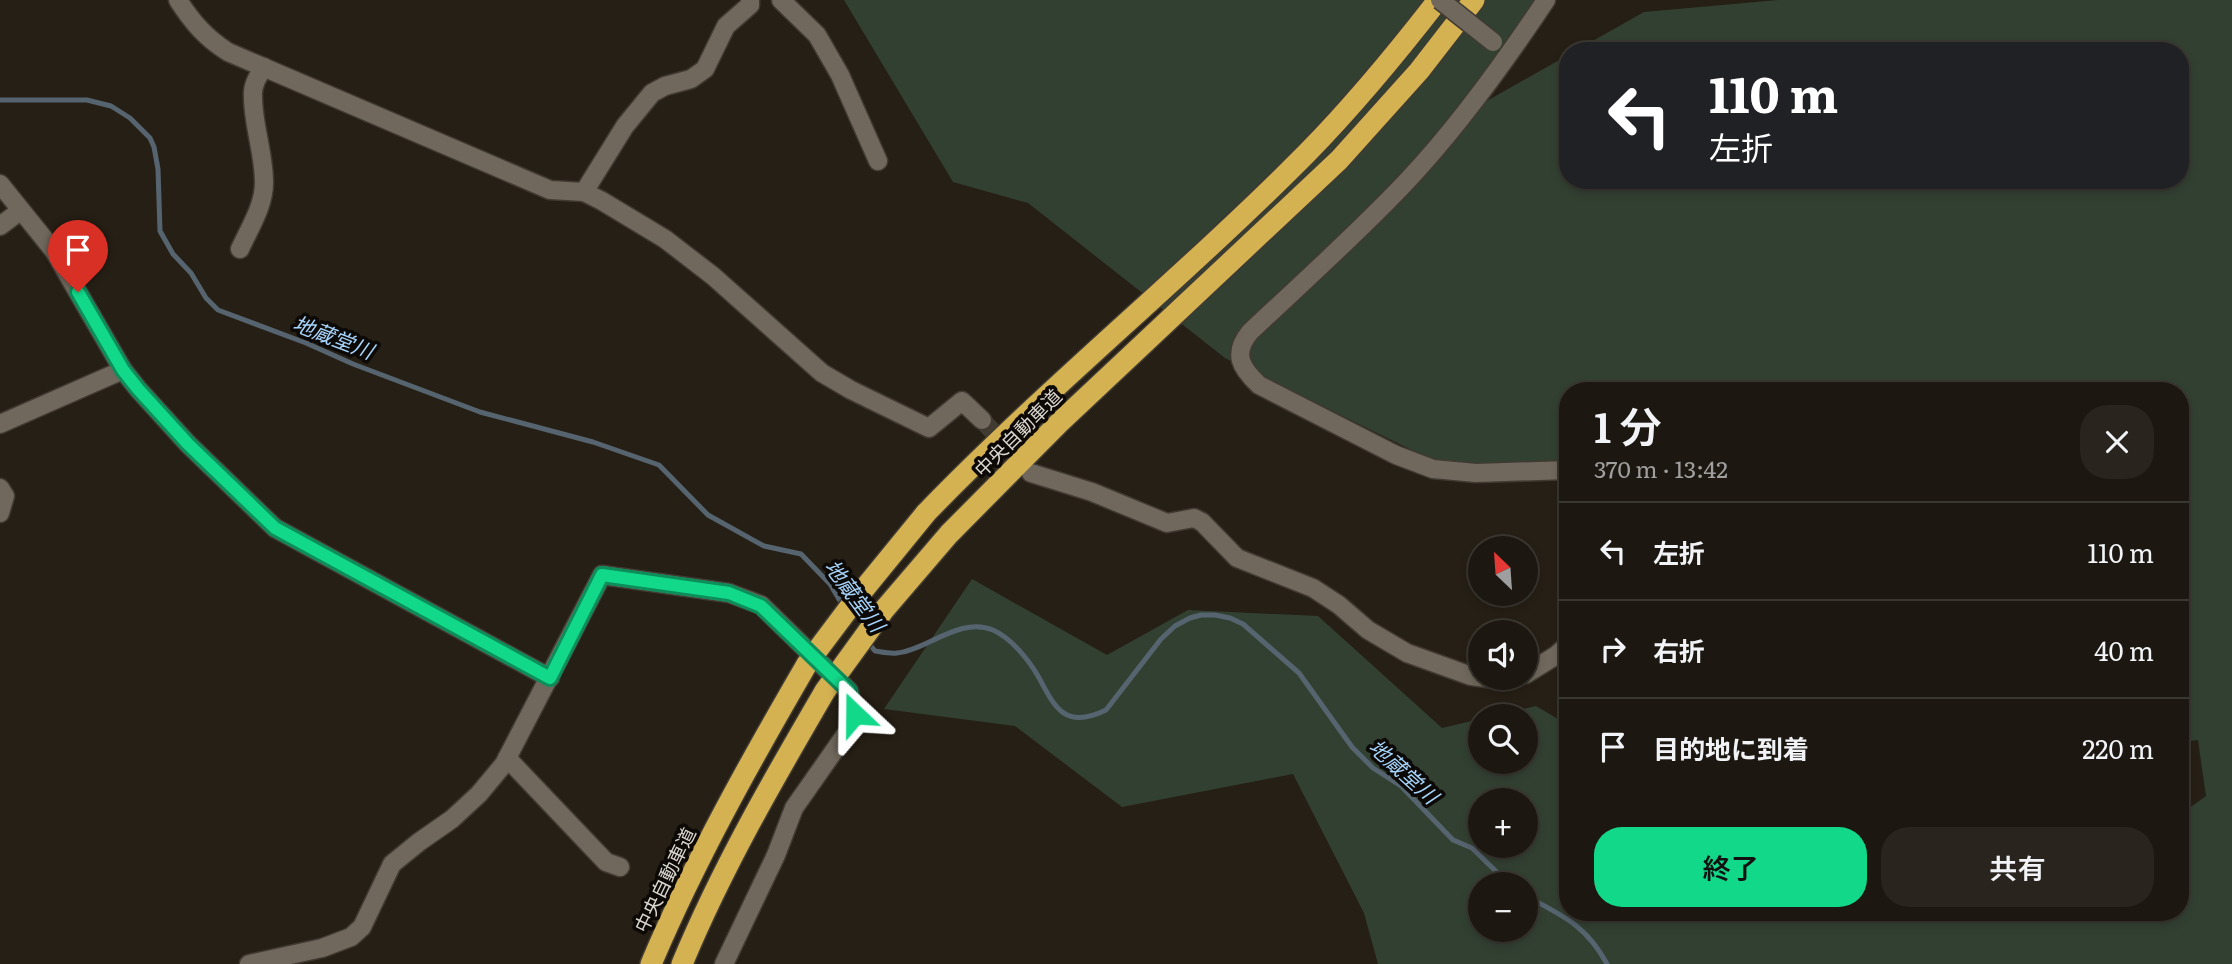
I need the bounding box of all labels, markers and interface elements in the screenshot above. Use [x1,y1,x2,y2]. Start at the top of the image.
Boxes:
text: 110 m [1709,55,1838,128]
icon: left [1594,70,1685,161]
text: 左折 [1709,122,1773,170]
pin [48,220,108,292]
icon: arrive [59,231,97,269]
water label: 地蔵堂川 [289,306,381,366]
street label: 中央自動車道 [967,382,1068,483]
text: 1 分 [1594,394,1662,456]
button: close [2080,405,2154,479]
text: 370 m · 13:42 [1594,451,1728,485]
icon: left [1594,532,1632,570]
text: 左折 [1653,532,1705,571]
text: 110 m [2087,532,2154,571]
north arrow [1468,536,1538,606]
map controls [1468,536,1538,942]
water label: 地蔵堂川 [818,552,895,639]
button: sound [1468,620,1538,690]
icon: right [1594,630,1632,668]
text: 右折 [1653,630,1705,669]
text: 40 m [2094,630,2154,669]
position arrow [818,677,892,751]
button: search [1468,704,1538,774]
icon: arrive [1594,728,1632,766]
text: 目的地に到着 [1653,728,1809,767]
text: 220 m [2082,728,2154,767]
water label: 地蔵堂川 [1363,731,1448,811]
button: + [1468,788,1538,858]
street label: 中央自動車道 [627,822,702,937]
button: 終了 [1594,827,1867,907]
button: 共有 [1881,827,2154,907]
button: − [1468,872,1538,942]

